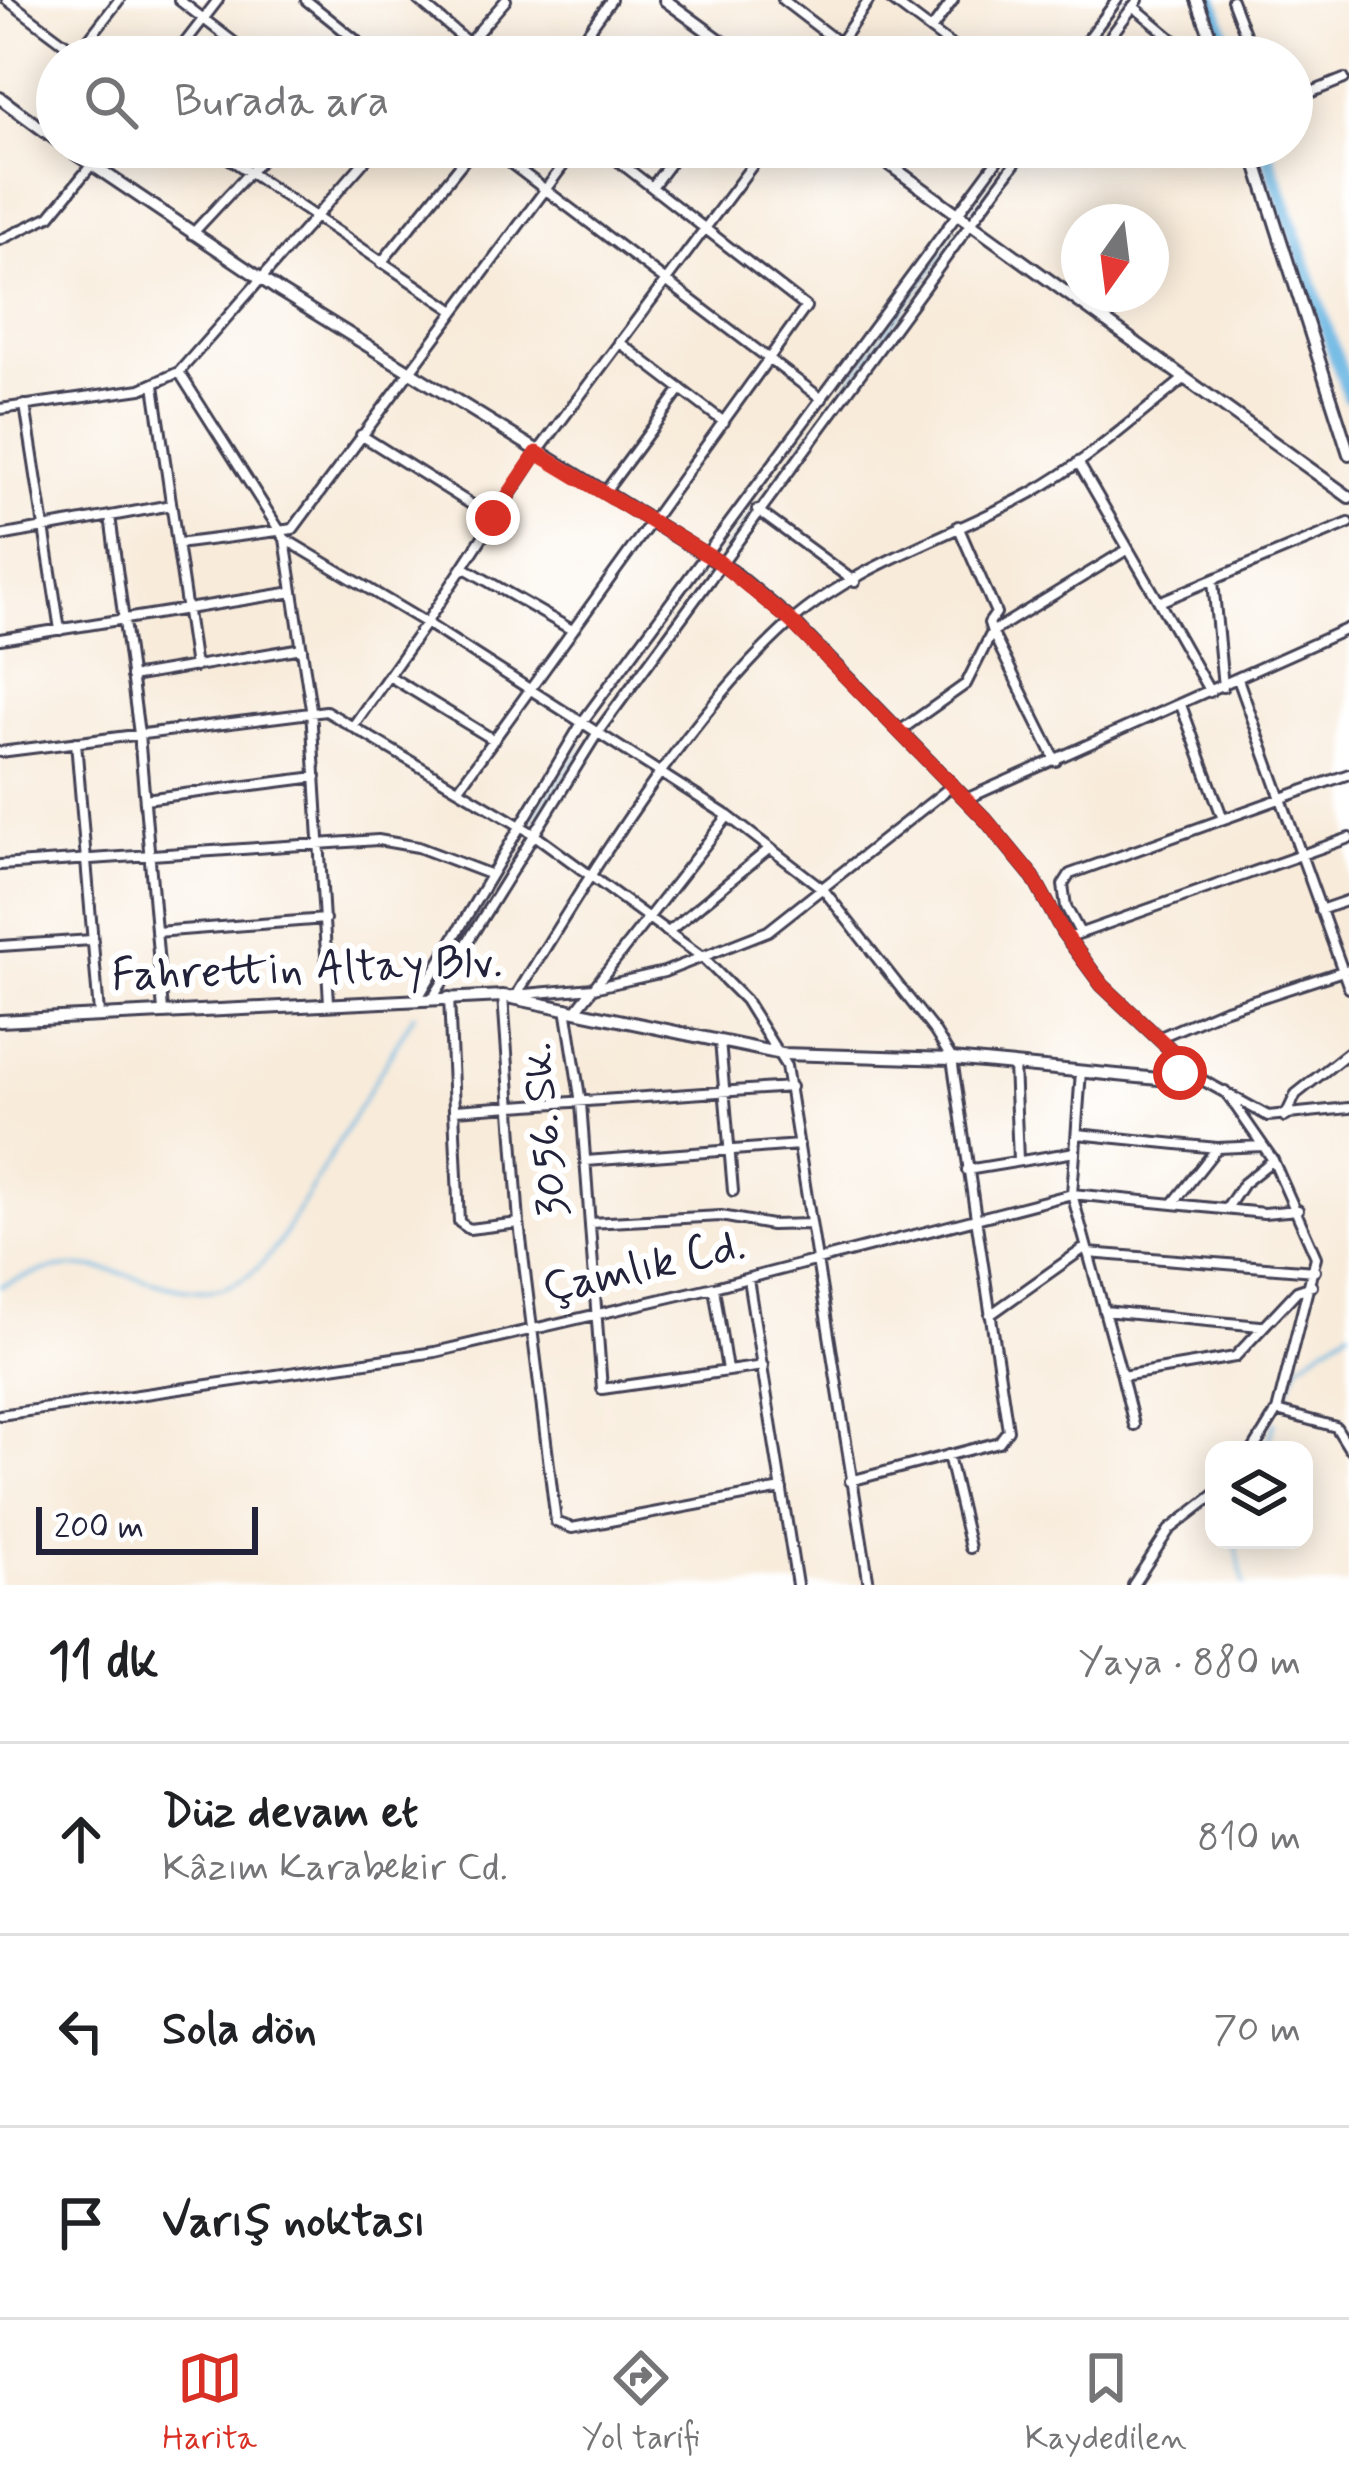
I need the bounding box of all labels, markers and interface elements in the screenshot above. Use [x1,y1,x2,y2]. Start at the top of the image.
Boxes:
search box [36,36,1313,168]
icon: search [78,69,144,135]
text: Burada ara [174,73,389,132]
north arrow [1061,204,1169,312]
route end [466,491,520,545]
street label: Fahrettin Altay Blv. [111,934,503,1006]
street label: 3056. Sk. [507,1040,585,1220]
route start [1153,1046,1207,1100]
street label: Çamlık Cd. [537,1216,751,1320]
map controls [1205,1441,1313,1549]
button: layers [1205,1441,1313,1549]
scale bar [36,1501,258,1554]
text: 200 m [54,1506,144,1550]
text: 11 dk [48,1630,159,1696]
text: Yaya · 880 m [1078,1638,1301,1689]
text: Düz devam et [162,1784,418,1843]
icon: ahead [48,1806,114,1872]
text: 810 m [1197,1813,1301,1864]
text: Kâzım Karabekir Cd. [162,1843,508,1894]
icon: left [48,1998,114,2064]
text: Sola dön [162,2001,317,2060]
text: 70 m [1213,2005,1301,2056]
icon: arrive [48,2190,114,2256]
text: Varış noktası [162,2193,426,2252]
tab: Harita [162,2345,257,2461]
tab: Yol tarifi [582,2345,700,2461]
tab: Kaydedilen [1025,2345,1187,2461]

